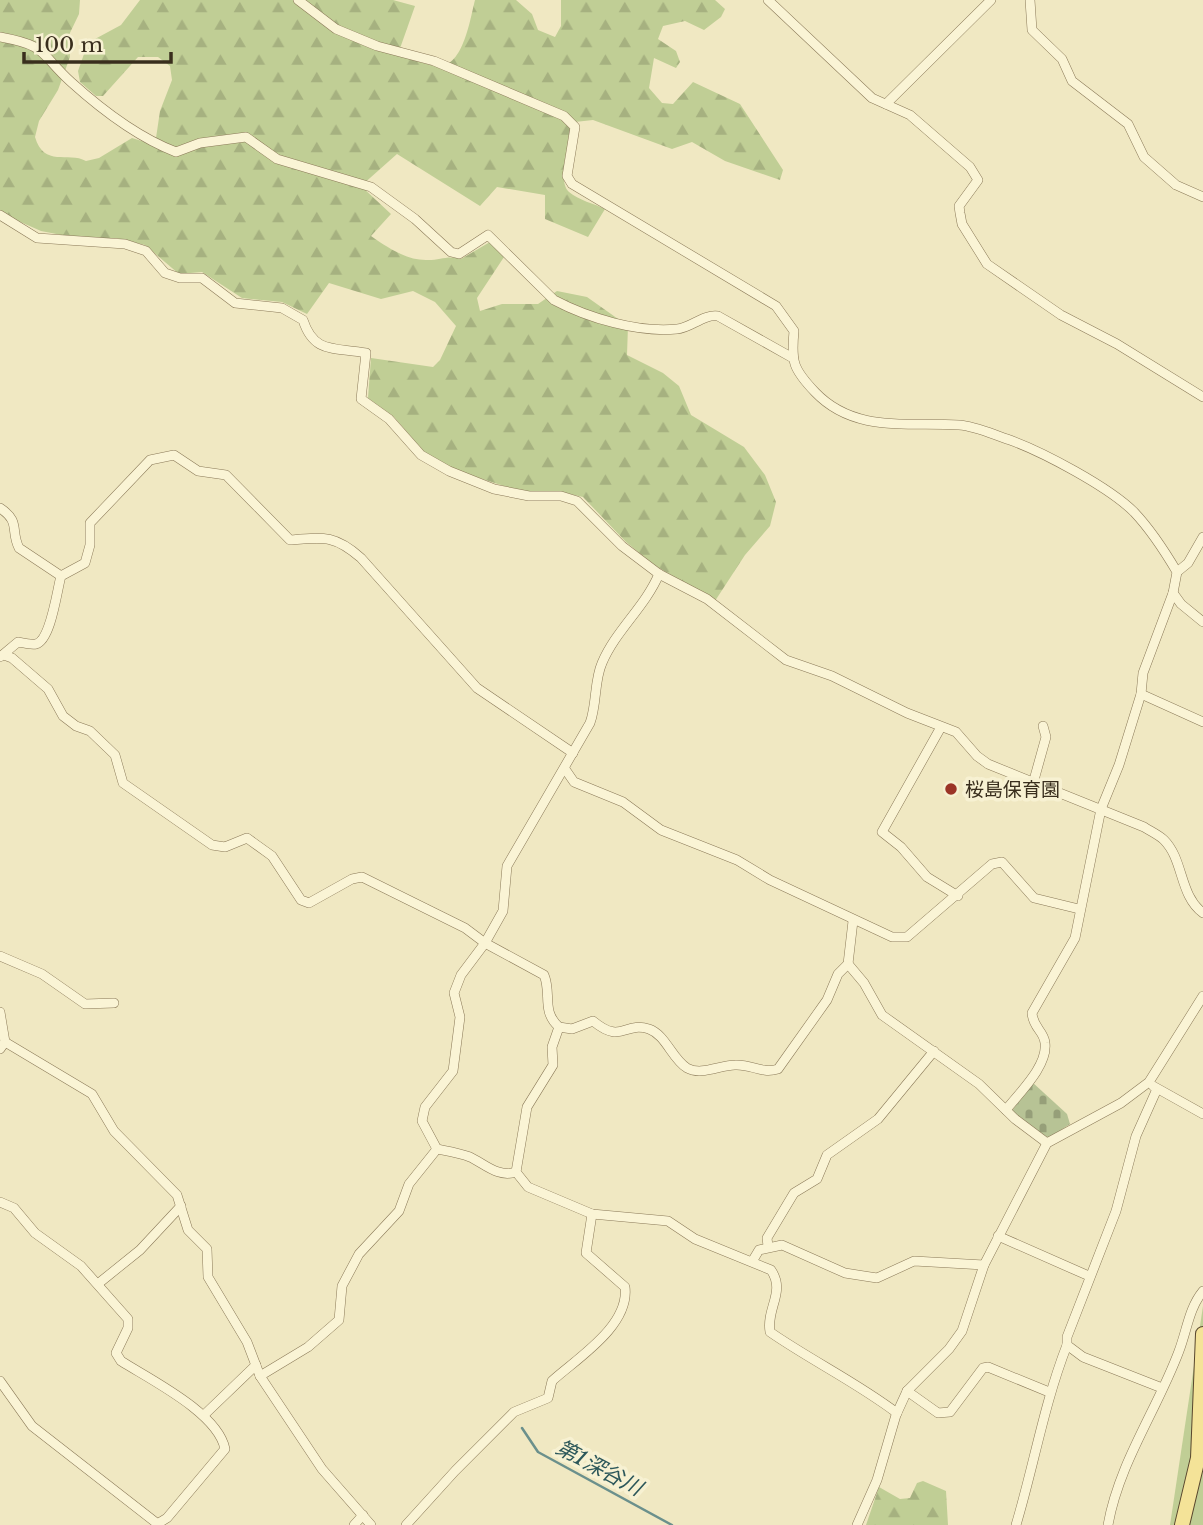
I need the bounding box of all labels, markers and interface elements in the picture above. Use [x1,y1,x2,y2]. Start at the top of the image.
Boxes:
scale bar [24,21,172,65]
text: 100 m [35,32,103,58]
place label: 桜島保育園 [965,778,1060,801]
marker: 桜島保育園 [943,781,959,797]
water label: 第1深谷川 [551,1434,648,1502]

